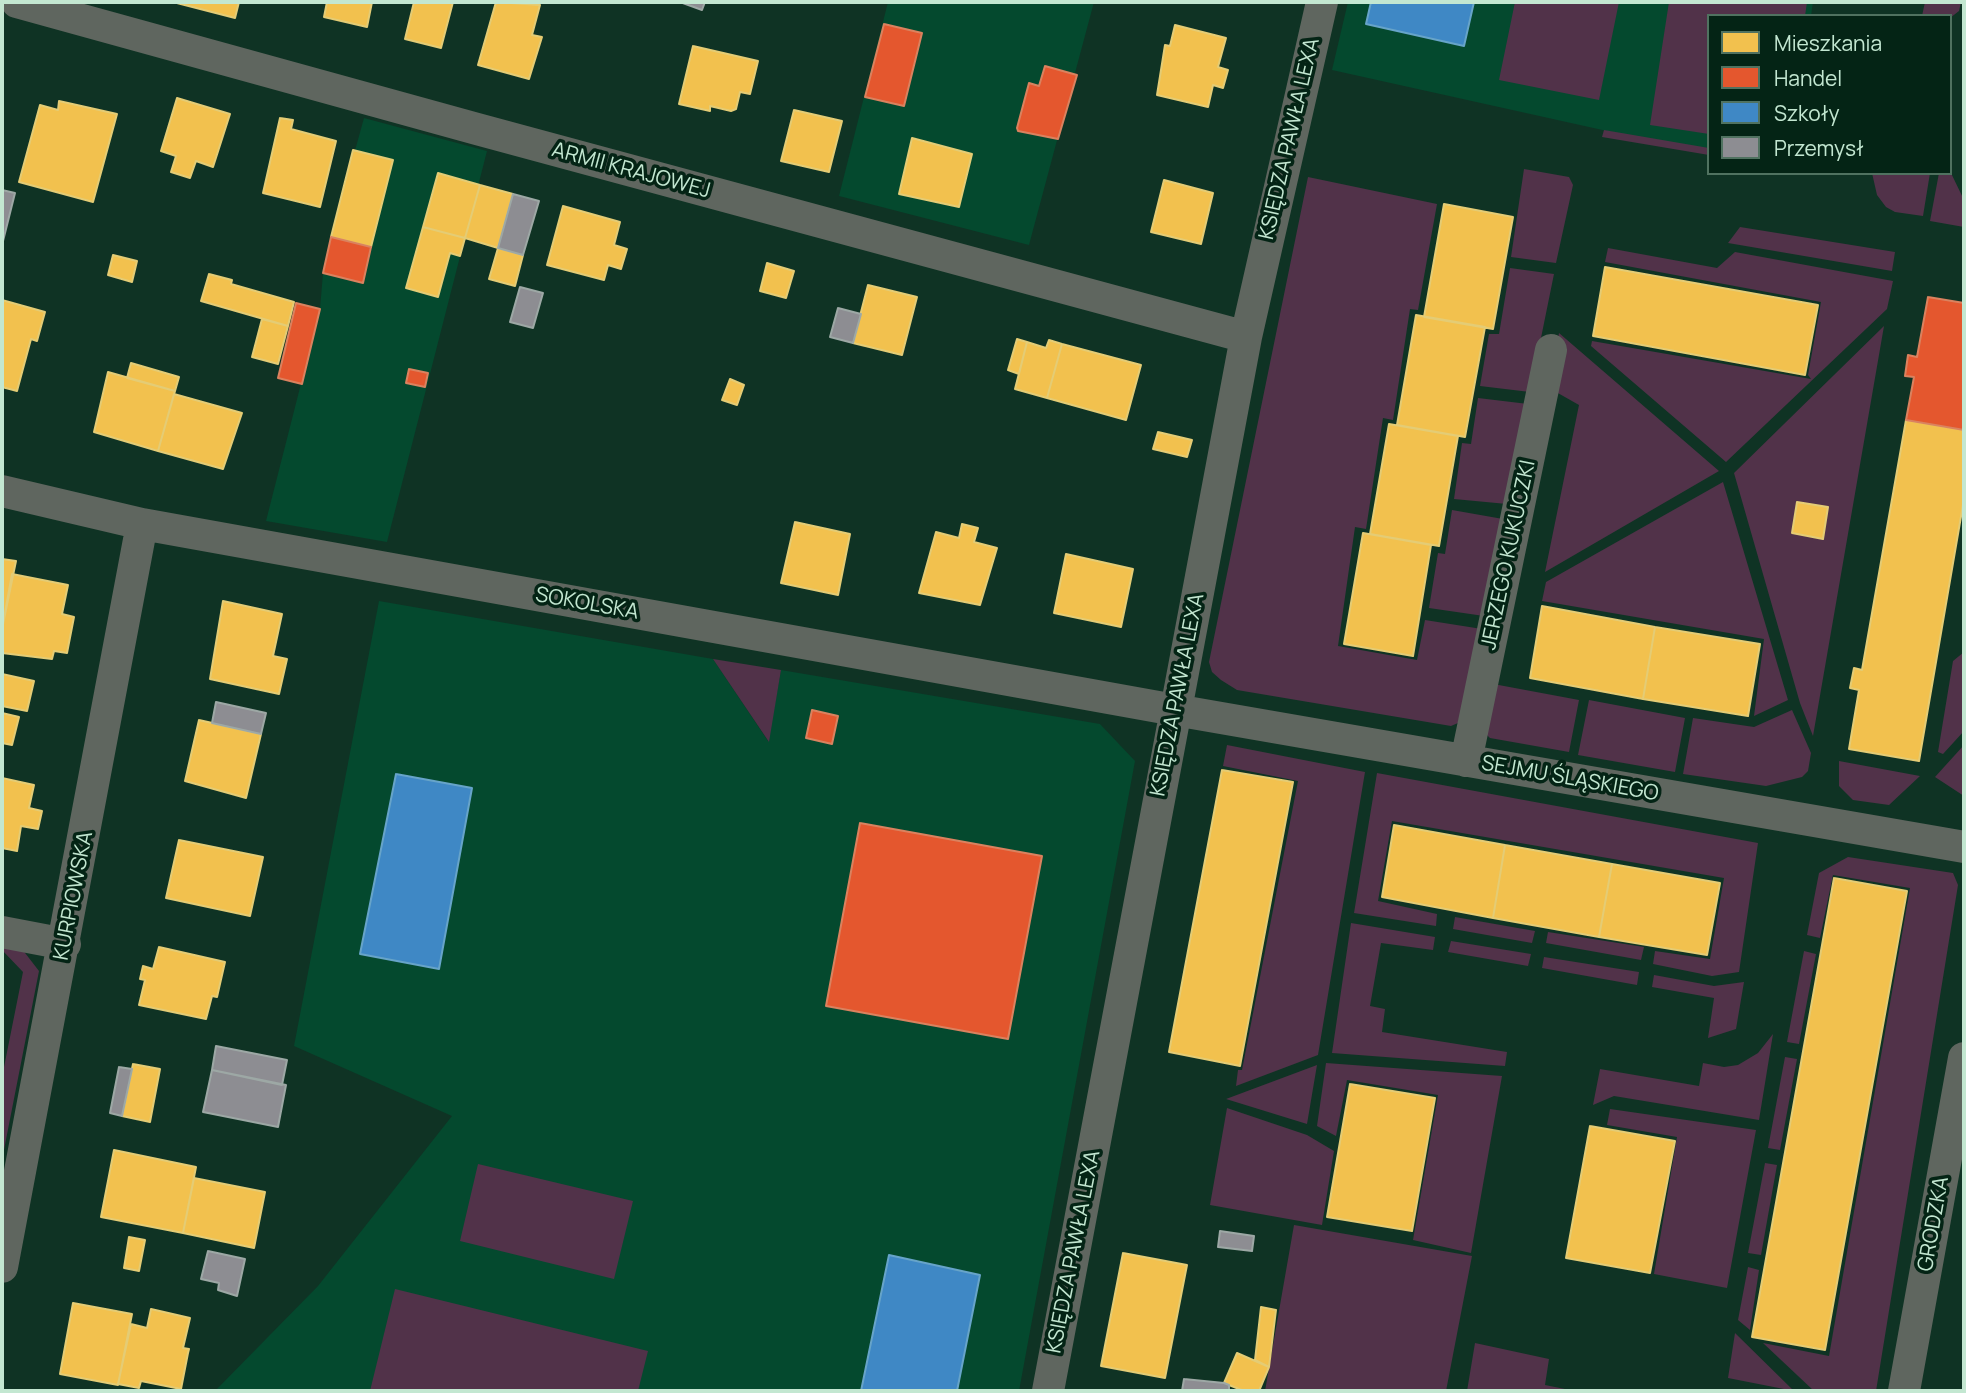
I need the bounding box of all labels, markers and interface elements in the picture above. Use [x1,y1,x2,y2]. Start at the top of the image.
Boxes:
legend [1707,14,1952,175]
text: Mieszkania [1774,29,1882,57]
street label: KSIĘDZA PAWŁA LEXA [1255,36,1325,242]
text: Handel [1774,64,1842,92]
text: Szkoły [1774,99,1840,127]
text: Przemysł [1774,134,1864,162]
street label: ARMII KRAJOWEJ [549,138,713,204]
street label: JERZEGO KUKUCZKI [1477,458,1541,652]
street label: SOKOLSKA [533,583,641,625]
street label: KSIĘDZA PAWŁA LEXA [1146,591,1210,799]
street label: SEJMU ŚLĄSKIEGO [1479,751,1661,807]
street label: KURPIOWSKA [49,830,99,962]
street label: KSIĘDZA PAWŁA LEXA [1042,1148,1106,1356]
street label: GRODZKA [1913,1175,1955,1273]

